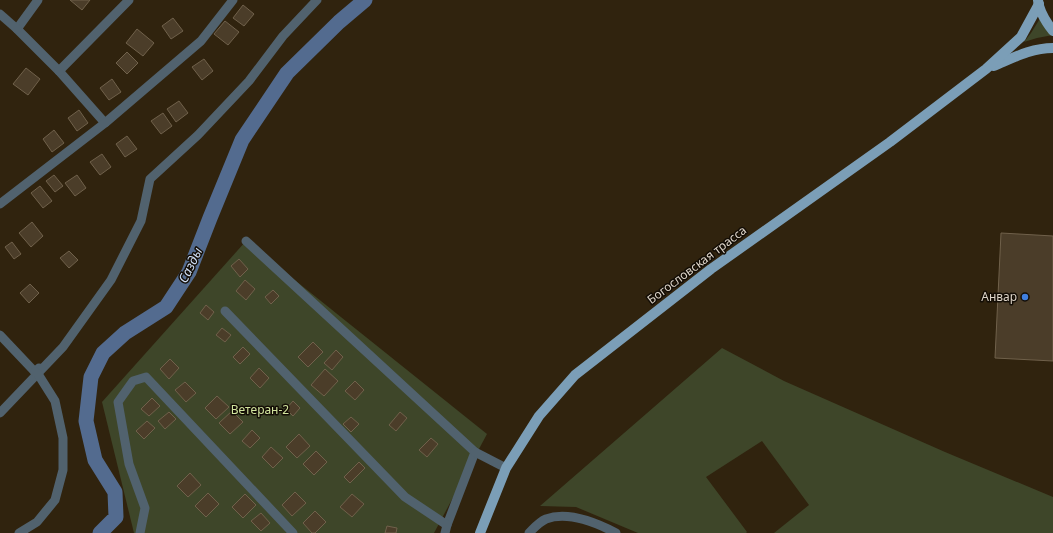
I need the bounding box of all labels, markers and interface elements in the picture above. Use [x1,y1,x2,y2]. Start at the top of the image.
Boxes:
street label: Богословская трасса [644,222,750,308]
water label: Сазды [174,244,206,286]
place label: Анвар [981,288,1017,305]
marker: Анвар [1020,292,1030,302]
park label: Ветеран-2 [231,401,289,418]

